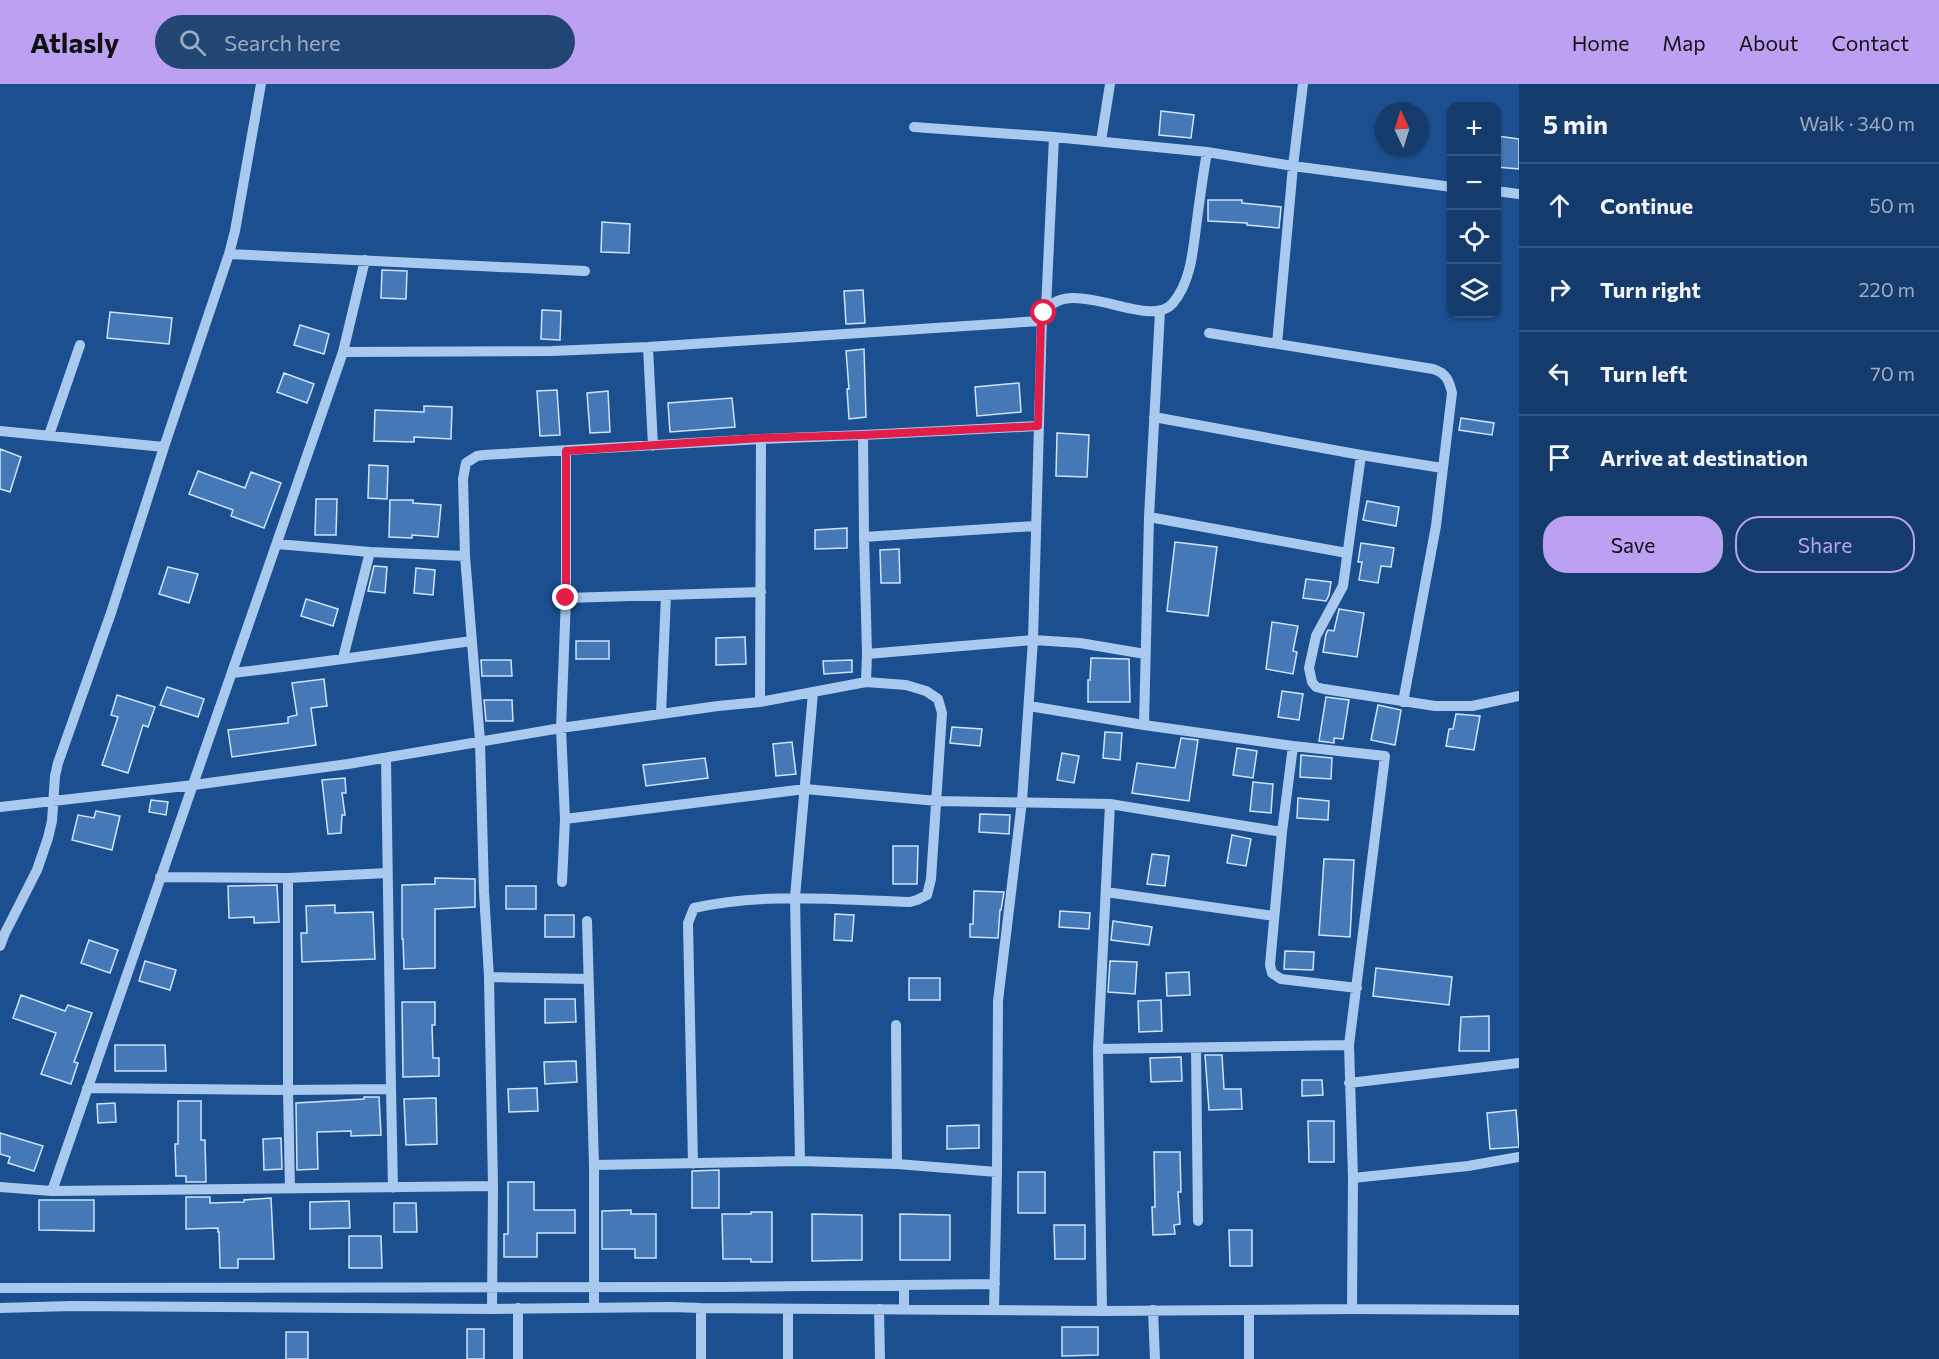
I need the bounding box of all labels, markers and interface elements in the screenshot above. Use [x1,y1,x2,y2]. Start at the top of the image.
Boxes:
search box [155,15,575,69]
text: Atlasly [30,25,119,59]
icon: search [176,26,209,59]
text: Search here [224,29,341,56]
text: Home [1572,30,1629,55]
text: Map [1662,30,1706,55]
text: About [1739,30,1798,55]
text: Contact [1831,30,1909,55]
north arrow [1375,102,1429,156]
map controls [1447,102,1501,318]
button: + [1447,102,1501,156]
text: 5 min [1543,108,1608,139]
text: Walk · 340 m [1799,111,1915,135]
button: − [1447,156,1501,210]
icon: ahead [1543,189,1576,222]
text: Continue [1600,192,1693,219]
text: 50 m [1869,193,1915,217]
button: locate [1447,210,1501,264]
button: layers [1447,264,1501,318]
icon: right [1543,273,1576,306]
text: Turn right [1600,276,1701,303]
text: 220 m [1859,277,1915,301]
route start [1030,299,1056,325]
icon: left [1543,357,1576,390]
text: Turn left [1600,360,1687,387]
text: 70 m [1870,361,1915,385]
icon: arrive [1543,441,1576,474]
text: Arrive at destination [1600,444,1808,471]
button: Save [1543,516,1723,573]
button: Share [1735,516,1915,573]
route end [552,584,578,610]

